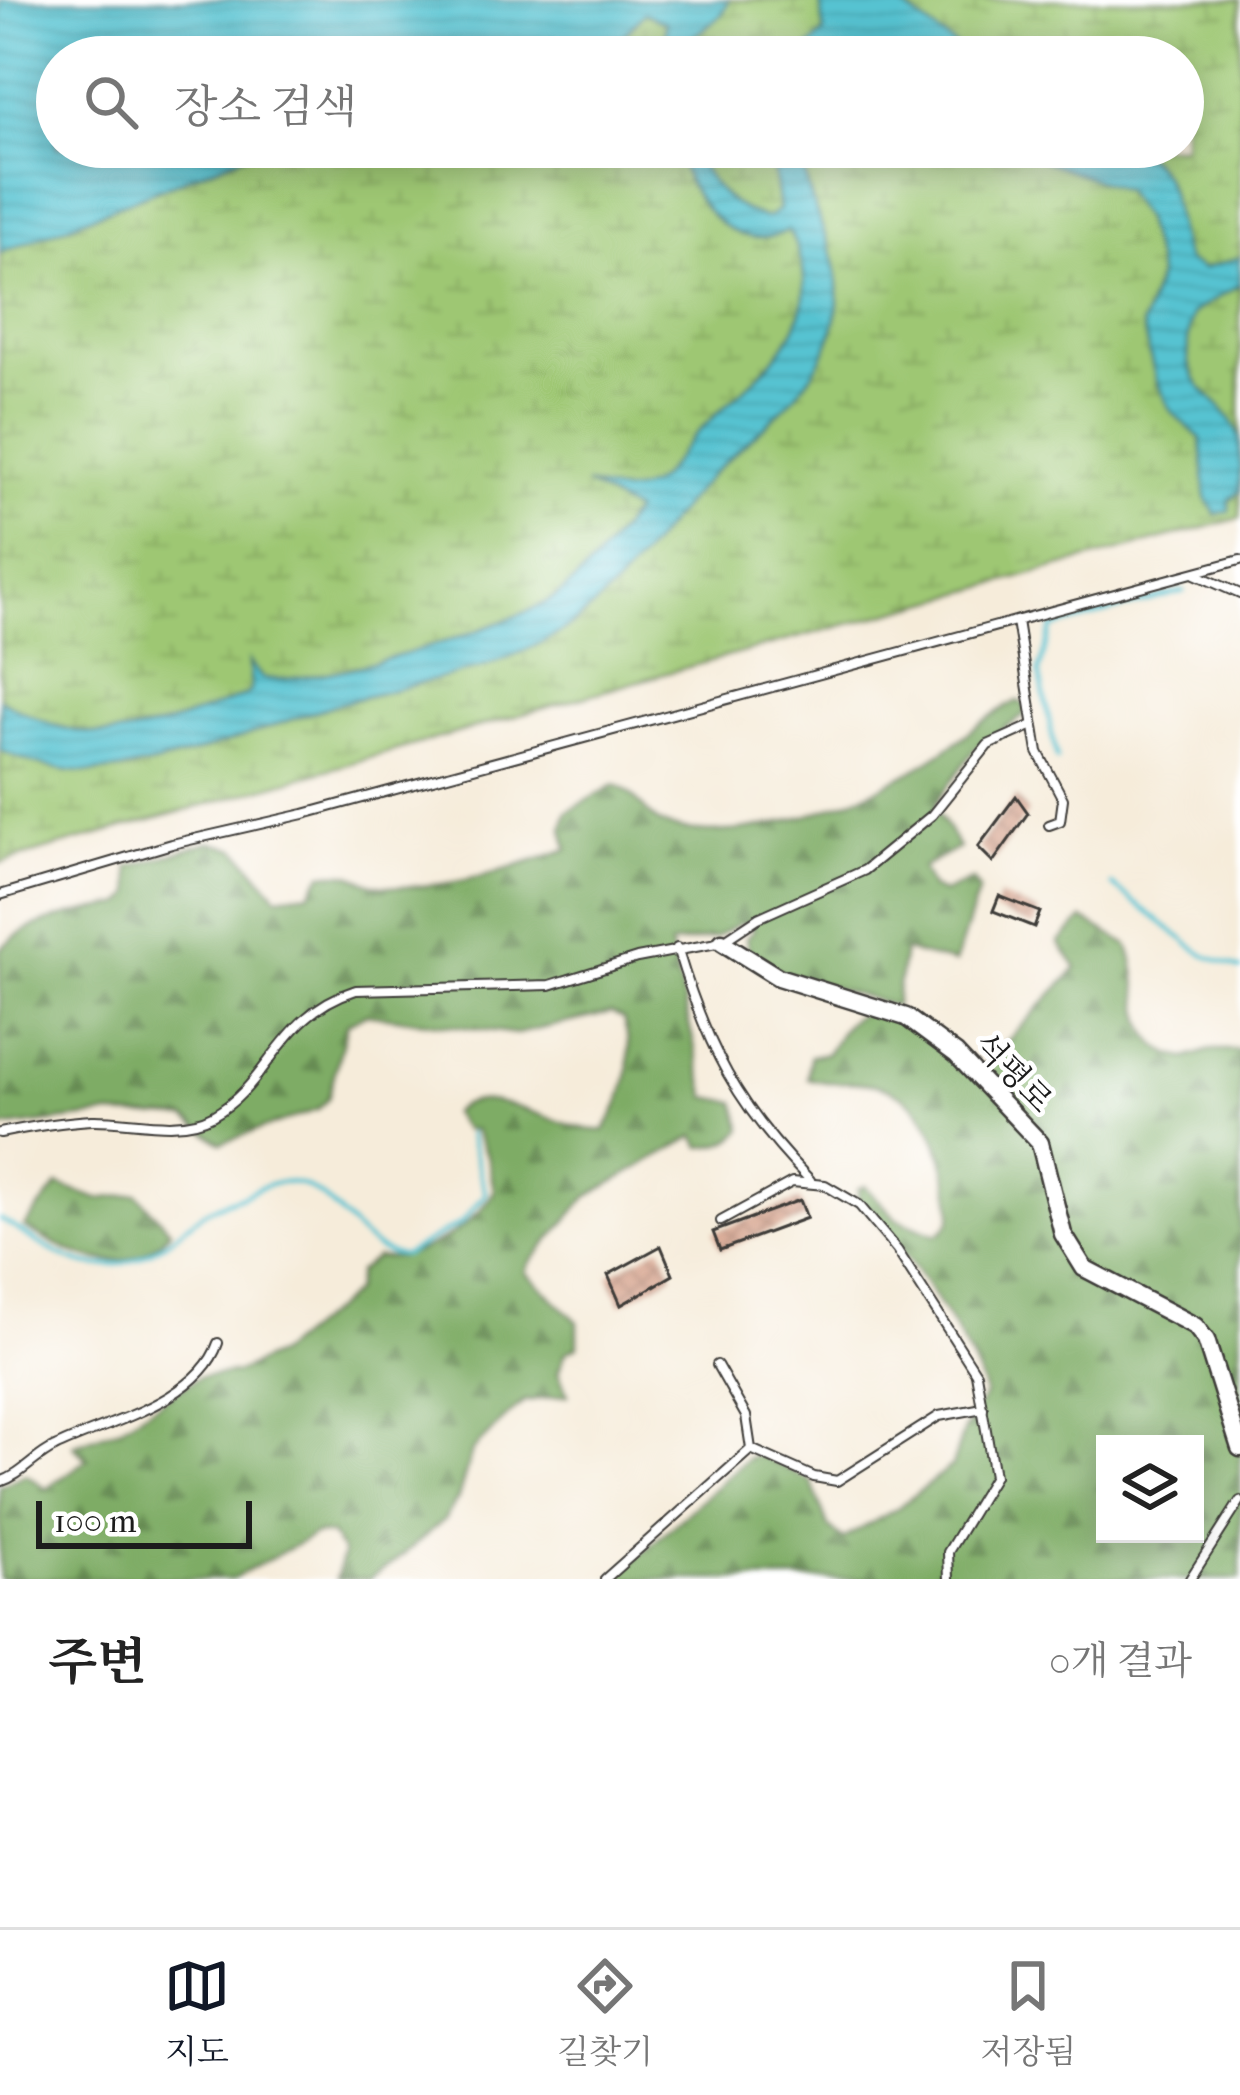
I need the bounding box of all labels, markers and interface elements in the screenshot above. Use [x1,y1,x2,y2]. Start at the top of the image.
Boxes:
search box [36,36,1204,168]
icon: search [78,69,144,135]
text: 장소 검색 [174,81,358,134]
street label: 석평로 [966,1025,1060,1121]
map controls [1096,1435,1204,1543]
button: layers [1096,1435,1204,1543]
scale bar [36,1495,252,1548]
text: 100 m [54,1502,137,1541]
text: 주변 [48,1632,147,1692]
text: 0개 결과 [1049,1638,1192,1684]
tab: 지도 [164,1953,230,2072]
tab: 길찾기 [557,1953,653,2072]
tab: 저장됨 [981,1953,1076,2072]

